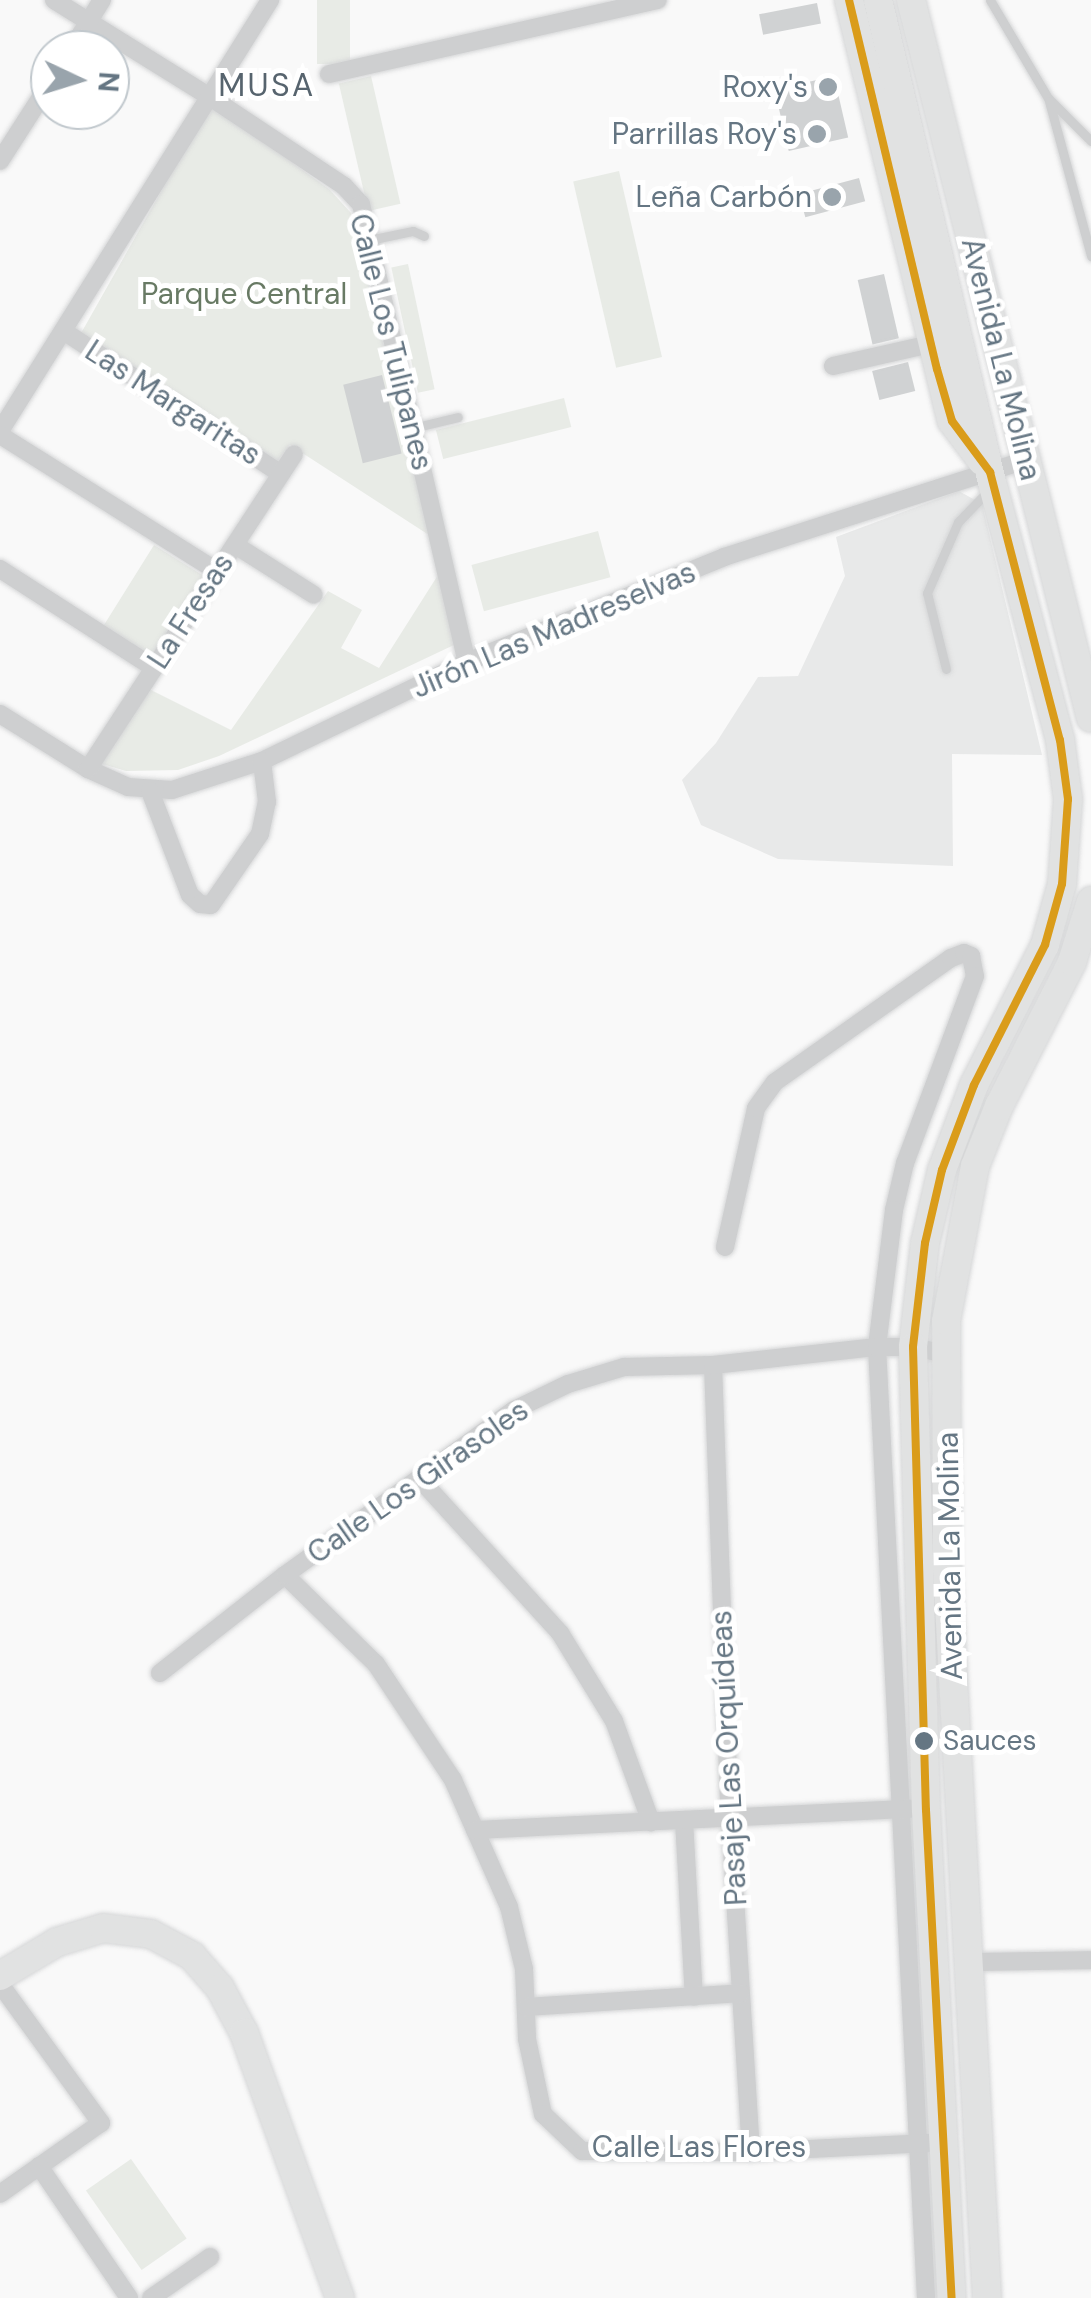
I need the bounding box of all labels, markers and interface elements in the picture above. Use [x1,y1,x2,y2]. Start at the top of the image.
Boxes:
north arrow [30,30,130,130]
district label: MUSA [218,66,316,104]
place label: Roxy's [723,69,808,105]
text: N [89,71,128,93]
marker: Roxy's [817,76,839,98]
place label: Parrillas Roy's [612,116,797,152]
marker: Parrillas Roy's [806,123,828,145]
place label: Leña Carbón [636,179,812,215]
marker: Leña Carbón [821,186,843,208]
street label: Calle Los Tulipanes [342,210,440,474]
street label: Avenida La Molina [953,234,1049,484]
park label: Parque Central [141,276,347,312]
street label: Las Margaritas [79,333,267,473]
street label: La Fresas [140,547,242,675]
street label: Jirón Las Madreselvas [407,554,701,706]
street label: Calle Los Girasoles [301,1392,535,1572]
street label: Avenida La Molina [930,1431,970,1681]
street label: Pasaje Las Orquídeas [703,1609,755,1907]
place label: Sauces [943,1724,1036,1758]
marker: Sauces [914,1731,934,1751]
street label: Calle Las Flores [592,2129,806,2165]

